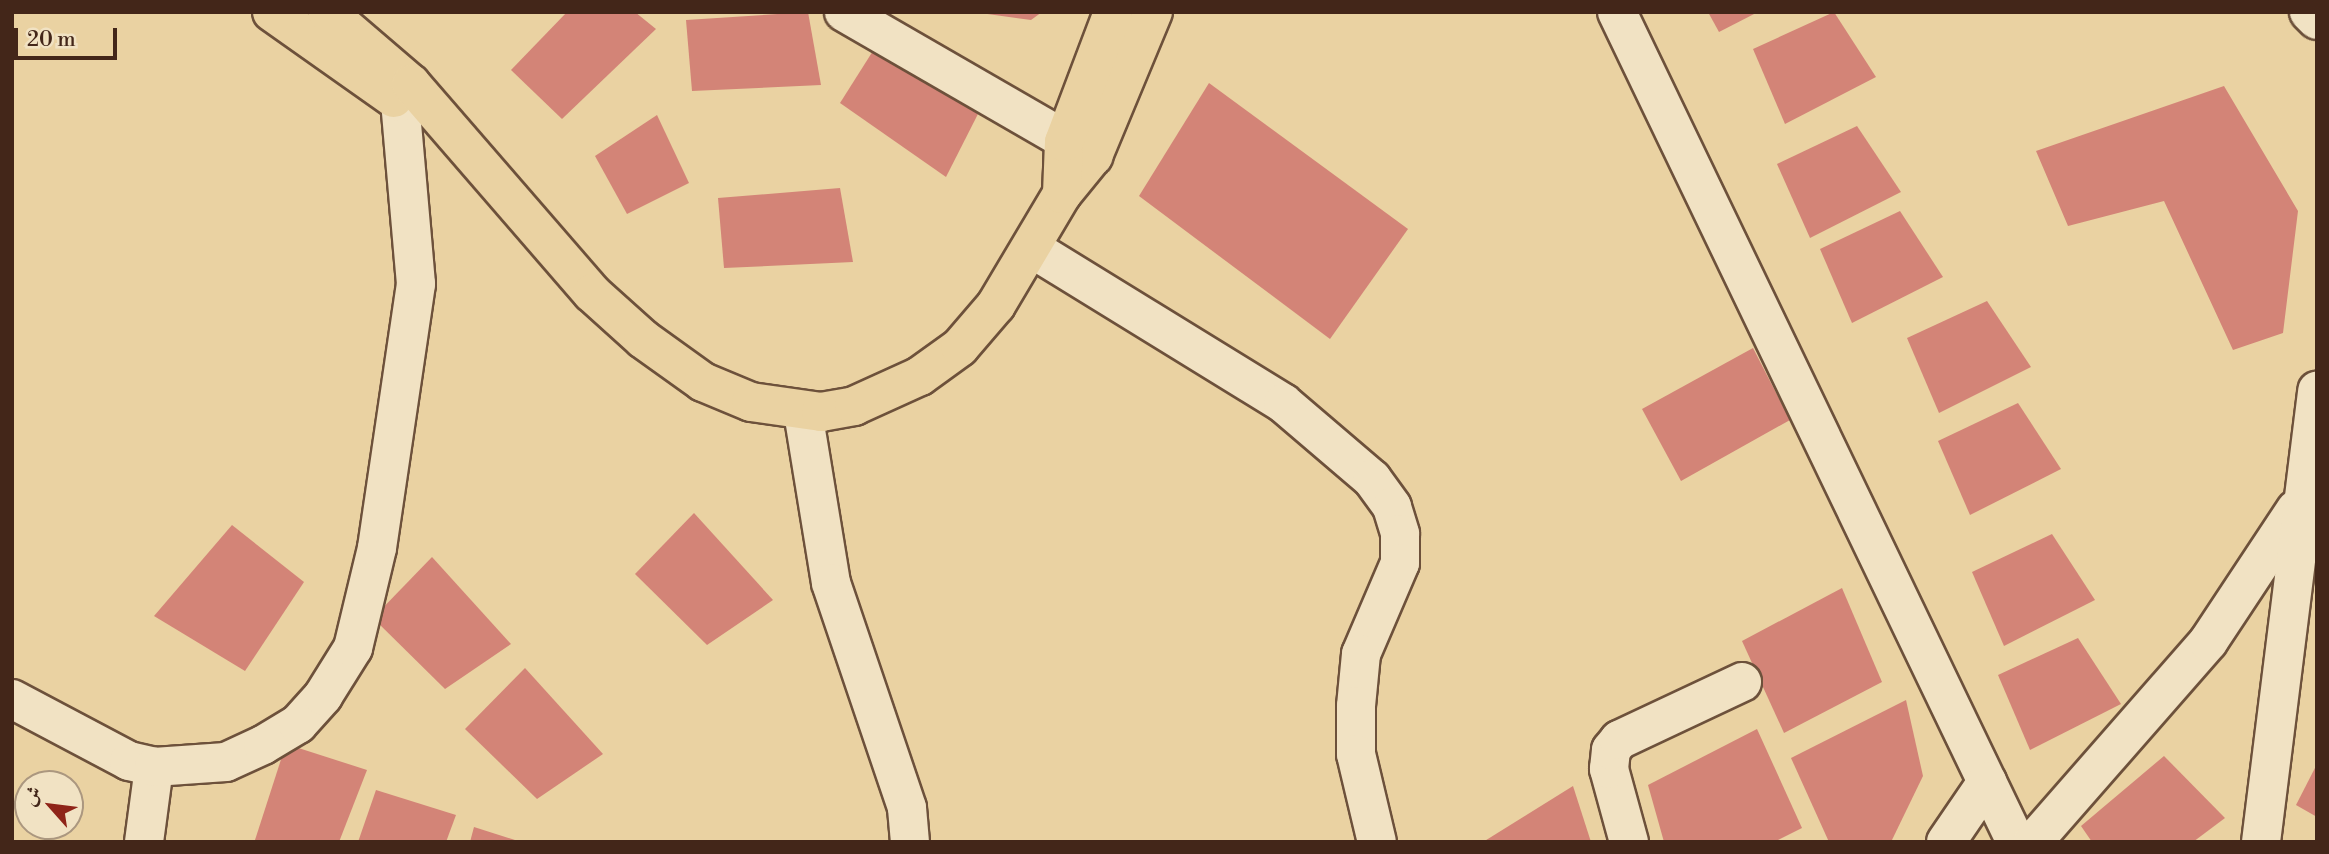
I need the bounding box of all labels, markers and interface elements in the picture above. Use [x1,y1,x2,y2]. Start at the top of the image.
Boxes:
scale bar [18,14,121,58]
text: 20 m [27,27,76,53]
north arrow [14,770,84,840]
text: ش [17,782,47,810]

